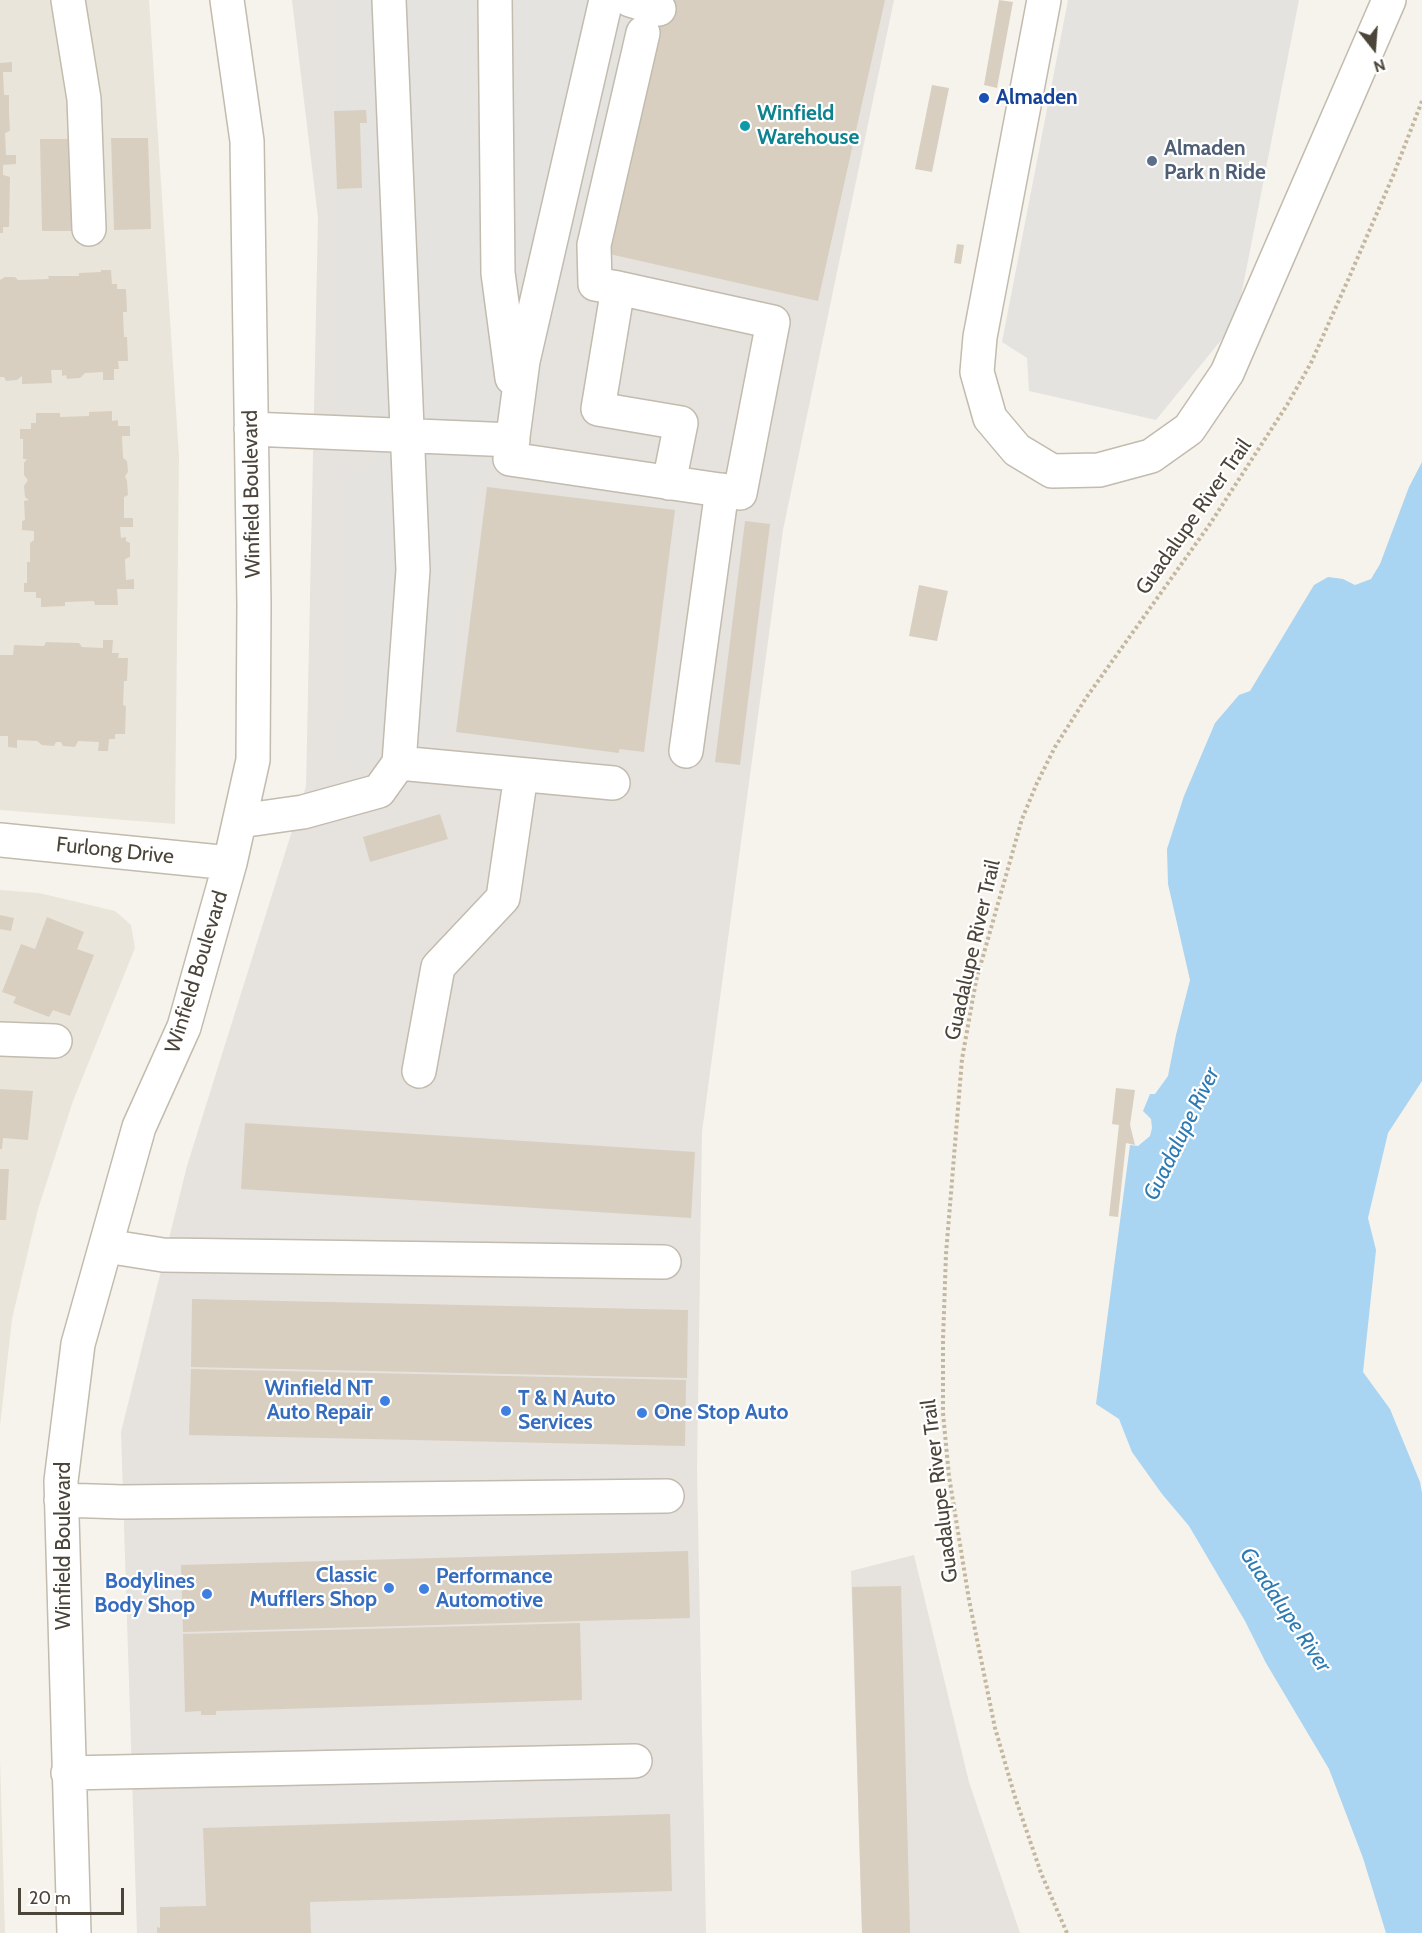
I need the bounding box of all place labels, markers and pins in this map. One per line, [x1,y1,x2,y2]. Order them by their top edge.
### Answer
place label: Almaden [996,85,1078,111]
marker: Almaden [977,91,991,105]
place label: Winfield Warehouse [757,101,859,151]
marker: Winfield Warehouse [738,119,752,133]
place label: Almaden Park n Ride [1164,136,1266,186]
marker: Almaden Park n Ride [1145,154,1159,168]
place label: Winfield NT Auto Repair [264,1376,373,1426]
place label: T & N Auto Services [518,1386,615,1436]
marker: Winfield NT Auto Repair [378,1394,392,1408]
place label: One Stop Auto [654,1400,788,1426]
marker: T & N Auto Services [499,1404,513,1418]
marker: One Stop Auto [635,1406,649,1420]
place label: Classic Mufflers Shop [250,1563,377,1613]
place label: Performance Automotive [436,1564,553,1614]
place label: Bodylines Body Shop [94,1569,195,1619]
marker: Classic Mufflers Shop [382,1581,396,1595]
marker: Performance Automotive [417,1582,431,1596]
marker: Bodylines Body Shop [200,1587,214,1601]

